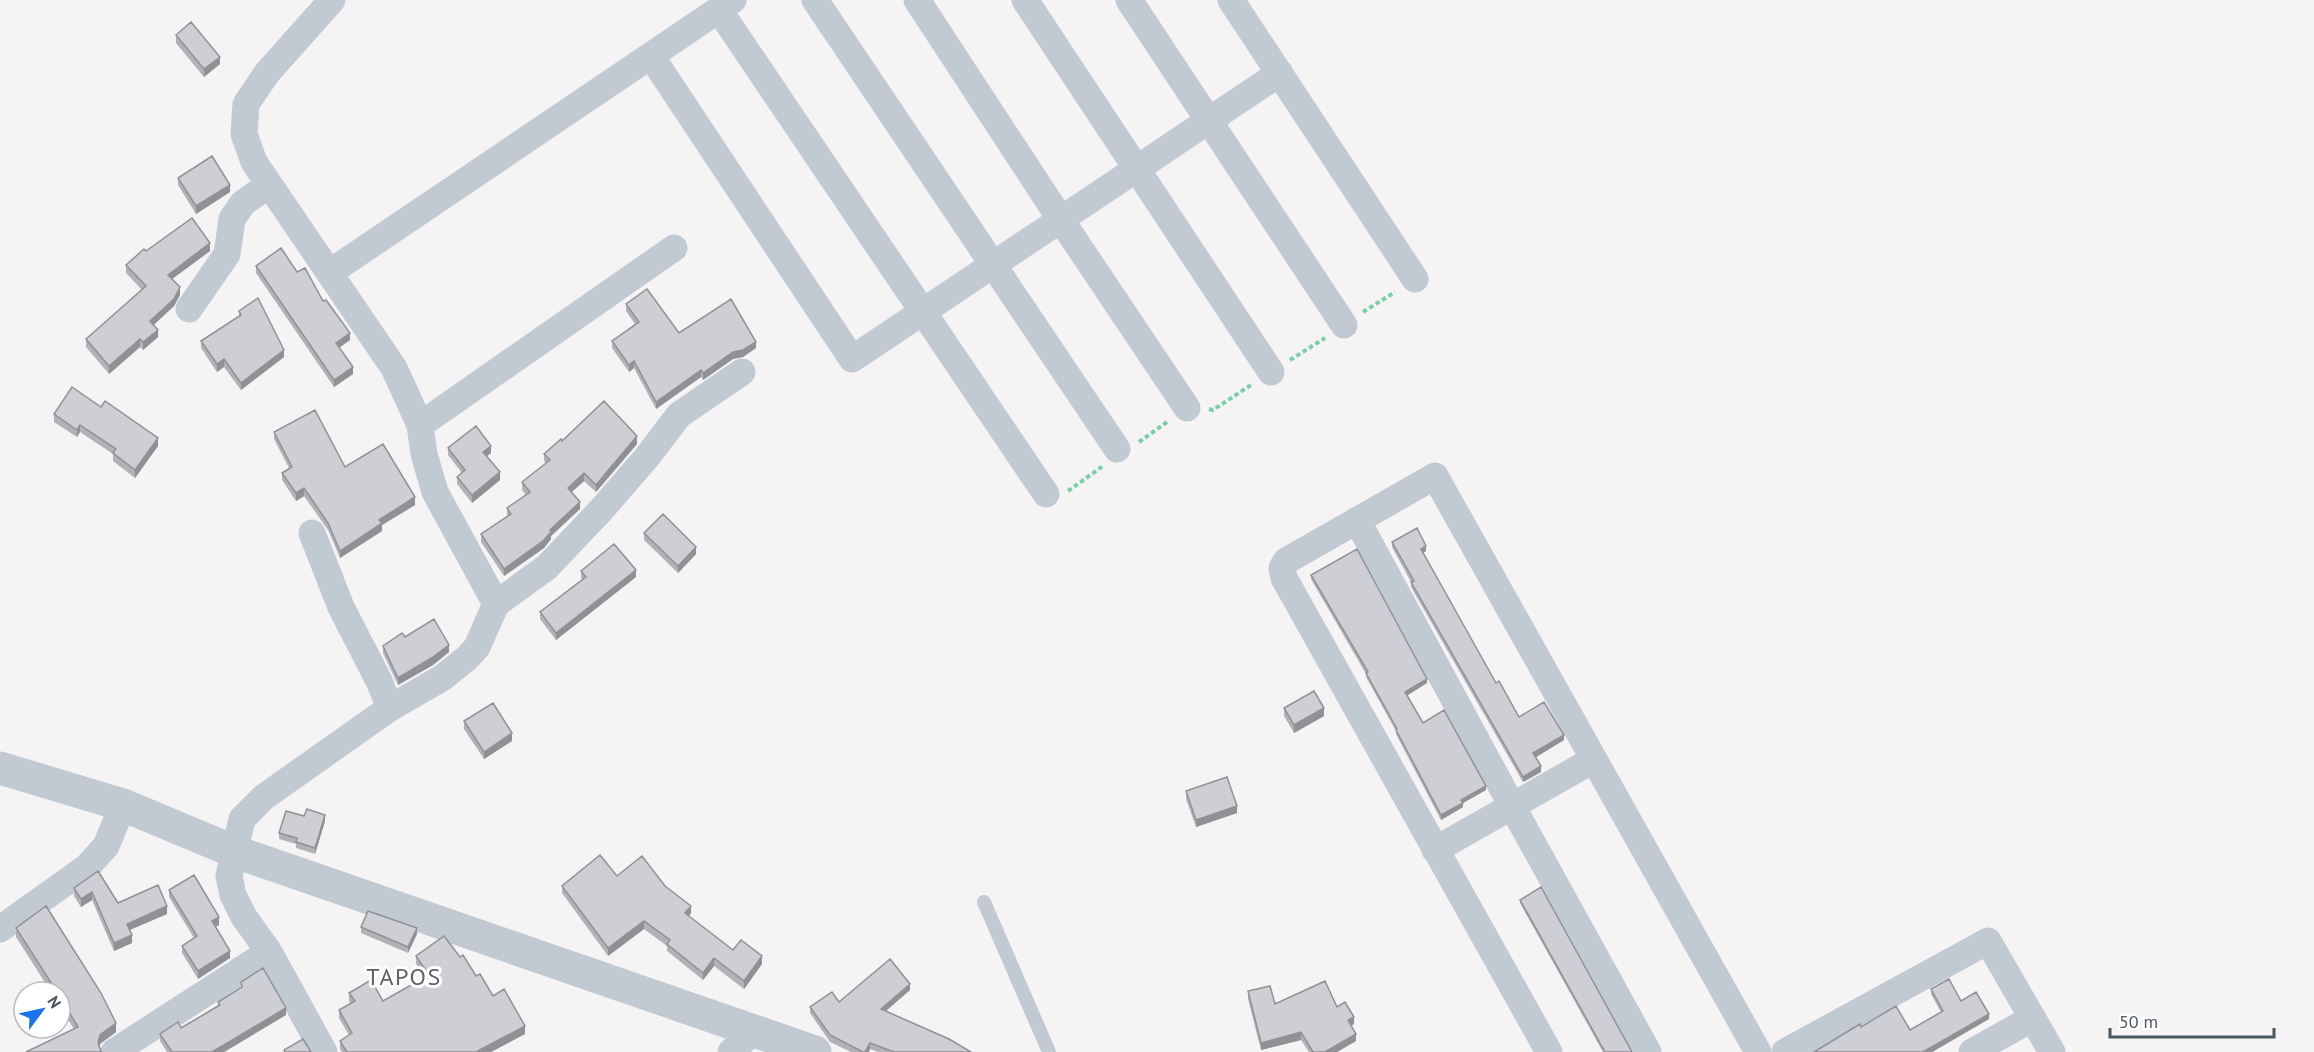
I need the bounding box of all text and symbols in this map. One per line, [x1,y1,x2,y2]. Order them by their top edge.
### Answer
district label: TAPOS [366,961,442,992]
north arrow [12,980,72,1040]
text: N [43,992,66,1012]
scale bar [2110,1001,2274,1039]
text: 50 m [2119,1010,2158,1033]

